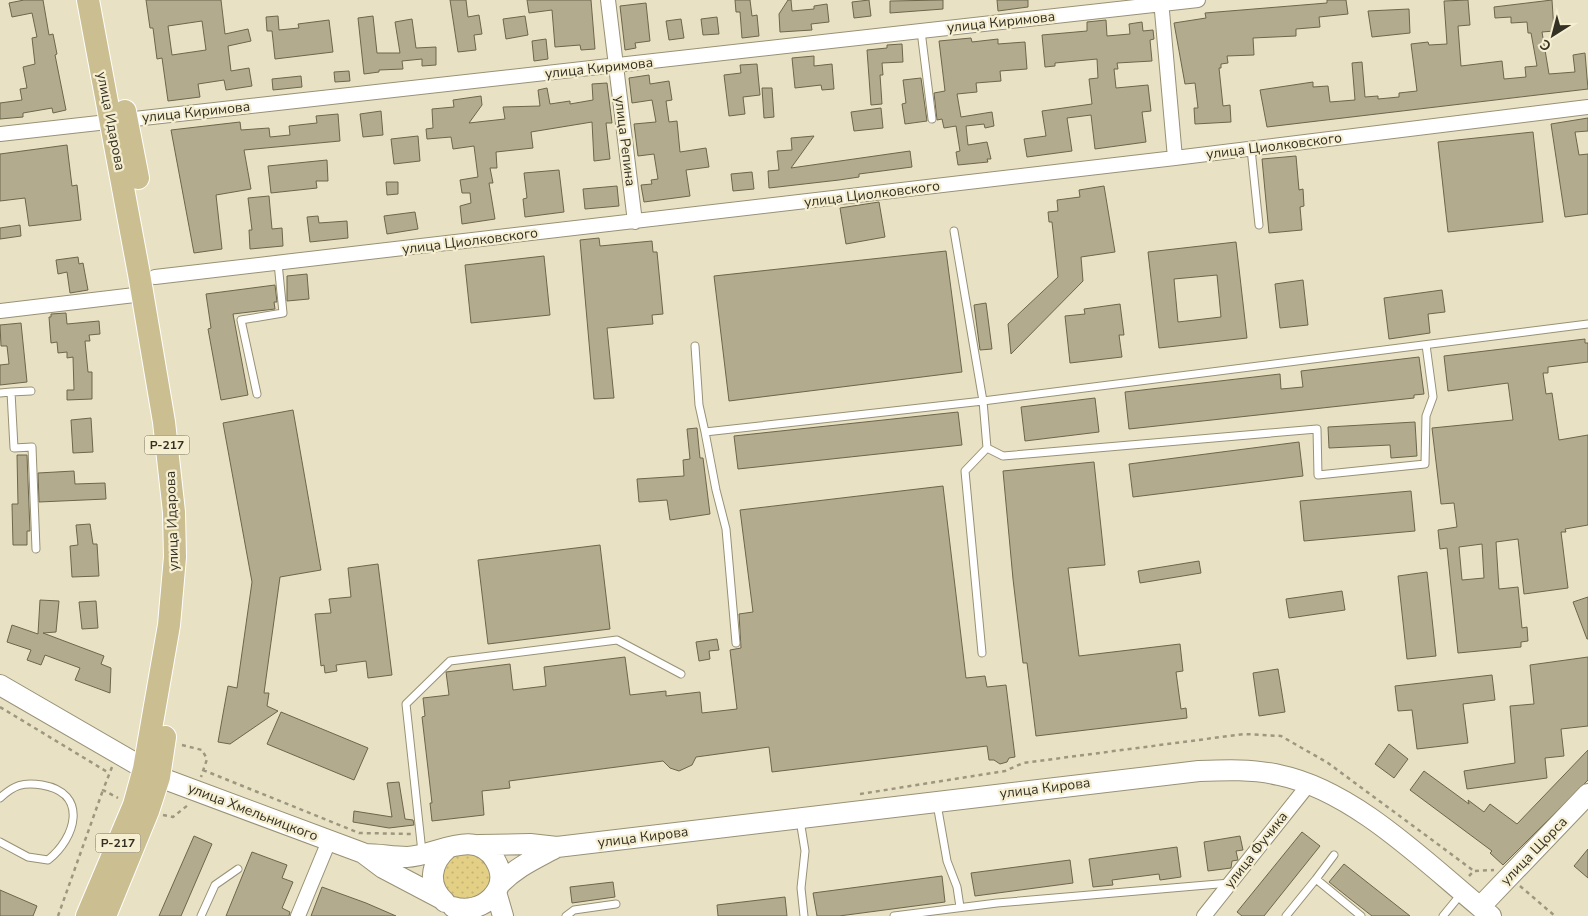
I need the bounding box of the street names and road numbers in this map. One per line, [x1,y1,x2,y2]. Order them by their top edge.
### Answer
street label: улица Киримова [946,7,1056,37]
street label: улица Киримова [544,53,654,83]
street label: улица Идарова [92,70,130,172]
street label: улица Репина [610,95,640,187]
street label: улица Киримова [141,97,251,127]
street label: улица Циолковского [1205,128,1343,164]
street label: улица Циолковского [803,176,941,212]
street label: улица Циолковского [401,223,539,259]
road number: Р-217 [144,436,190,454]
street label: улица Идарова [161,471,183,571]
street label: улица Кирова [999,773,1091,803]
street label: улица Хмельницкого [185,778,321,846]
street label: улица Фучика [1220,808,1292,892]
street label: улица Щорса [1497,813,1571,889]
street label: улица Кирова [597,822,689,852]
road number: Р-217 [96,834,140,852]

